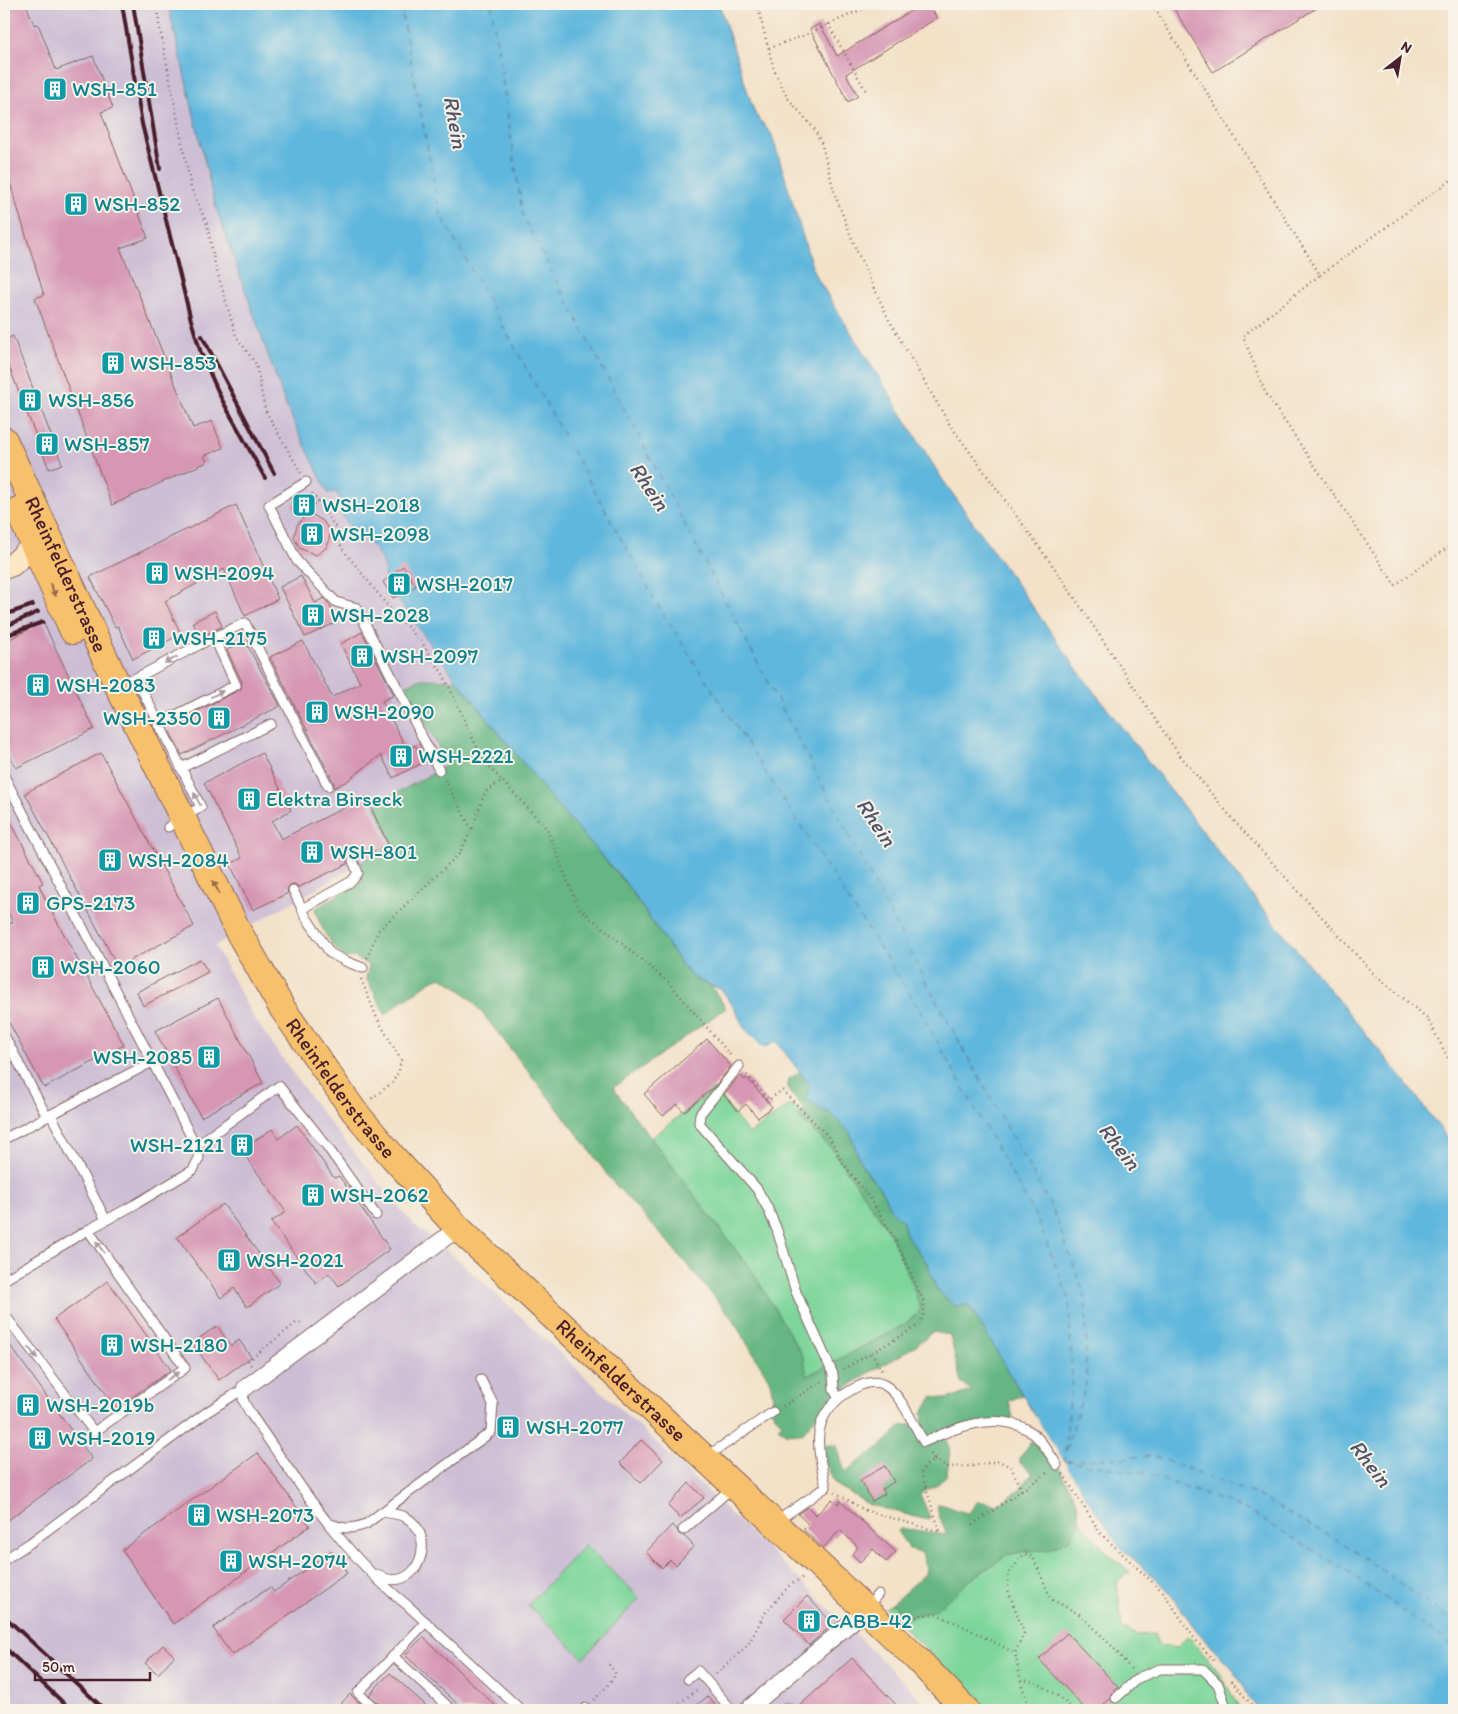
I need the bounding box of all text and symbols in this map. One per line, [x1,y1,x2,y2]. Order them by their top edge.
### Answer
north arrow [1376,32,1426,82]
text: N [1398,38,1415,57]
building icon: WSH-851 [42,76,68,102]
place label: WSH-851 [72,76,157,101]
water label: Rhein [438,94,473,151]
building icon: WSH-852 [63,191,89,217]
place label: WSH-852 [94,191,180,216]
building icon: WSH-853 [100,350,126,376]
place label: WSH-853 [130,350,217,375]
building icon: WSH-856 [17,387,43,413]
place label: WSH-856 [48,387,134,412]
building icon: WSH-857 [34,431,60,457]
place label: WSH-857 [64,431,150,456]
water label: Rhein [624,457,676,516]
street label: Rheinfelderstrasse [20,492,113,656]
building icon: WSH-2018 [291,492,317,518]
place label: WSH-2018 [322,492,420,517]
building icon: WSH-2098 [299,521,325,547]
place label: WSH-2098 [330,521,429,546]
building icon: WSH-2094 [144,560,170,586]
place label: WSH-2094 [174,560,275,585]
building icon: WSH-2017 [386,571,412,597]
place label: WSH-2017 [416,571,513,596]
one-way arrow [50,583,58,597]
building icon: WSH-2028 [300,602,326,628]
place label: WSH-2028 [330,602,429,627]
building icon: WSH-2175 [141,625,167,651]
place label: WSH-2175 [172,625,267,650]
building icon: WSH-2097 [349,643,375,669]
place label: WSH-2097 [380,643,478,668]
one-way arrow [164,656,178,664]
building icon: WSH-2083 [25,672,51,698]
place label: WSH-2083 [56,672,156,697]
one-way arrow [210,690,225,698]
building icon: WSH-2090 [304,699,330,725]
place label: WSH-2090 [334,699,435,724]
place label: WSH-2350 [103,705,202,730]
building icon: WSH-2350 [206,705,232,731]
building icon: WSH-2221 [388,743,414,769]
place label: WSH-2221 [418,743,514,768]
building icon: Elektra Birseck [236,786,262,812]
place label: Elektra Birseck [266,786,403,811]
one-way arrow [192,792,201,806]
water label: Rhein [851,793,903,852]
building icon: WSH-801 [299,839,325,865]
place label: WSH-801 [330,839,417,864]
building icon: WSH-2084 [97,847,123,873]
place label: WSH-2084 [128,847,229,872]
one-way arrow [212,880,220,894]
building icon: GPS-2173 [15,890,41,916]
place label: GPS-2173 [46,890,135,915]
building icon: WSH-2060 [30,954,56,980]
place label: WSH-2060 [60,954,161,979]
street label: Rheinfelderstrasse [281,1013,402,1163]
place label: WSH-2085 [93,1044,192,1069]
building icon: WSH-2085 [196,1044,222,1070]
water label: Rhein [1093,1117,1147,1176]
place label: WSH-2121 [130,1132,224,1157]
building icon: WSH-2121 [229,1132,255,1158]
building icon: WSH-2062 [300,1182,326,1208]
place label: WSH-2062 [330,1182,429,1207]
one-way arrow [95,1240,105,1254]
building icon: WSH-2021 [216,1247,242,1273]
place label: WSH-2021 [246,1247,344,1272]
street label: Rheinfelderstrasse [551,1313,692,1447]
building icon: WSH-2180 [99,1332,125,1358]
place label: WSH-2180 [130,1332,228,1357]
one-way arrow [28,1346,39,1359]
one-way arrow [166,1371,180,1381]
building icon: WSH-2019b [15,1392,41,1418]
place label: WSH-2019b [46,1392,154,1417]
building icon: WSH-2077 [495,1414,521,1440]
place label: WSH-2077 [526,1414,624,1439]
building icon: WSH-2019 [27,1425,53,1451]
place label: WSH-2019 [58,1425,155,1450]
water label: Rhein [1344,1434,1398,1493]
building icon: WSH-2073 [186,1502,212,1528]
place label: WSH-2073 [216,1502,315,1527]
building icon: WSH-2074 [218,1548,244,1574]
place label: WSH-2074 [248,1548,348,1573]
building icon: CABB-42 [796,1608,822,1634]
place label: CABB-42 [826,1608,912,1633]
scale bar [35,1649,150,1681]
text: 50 m [42,1658,75,1676]

